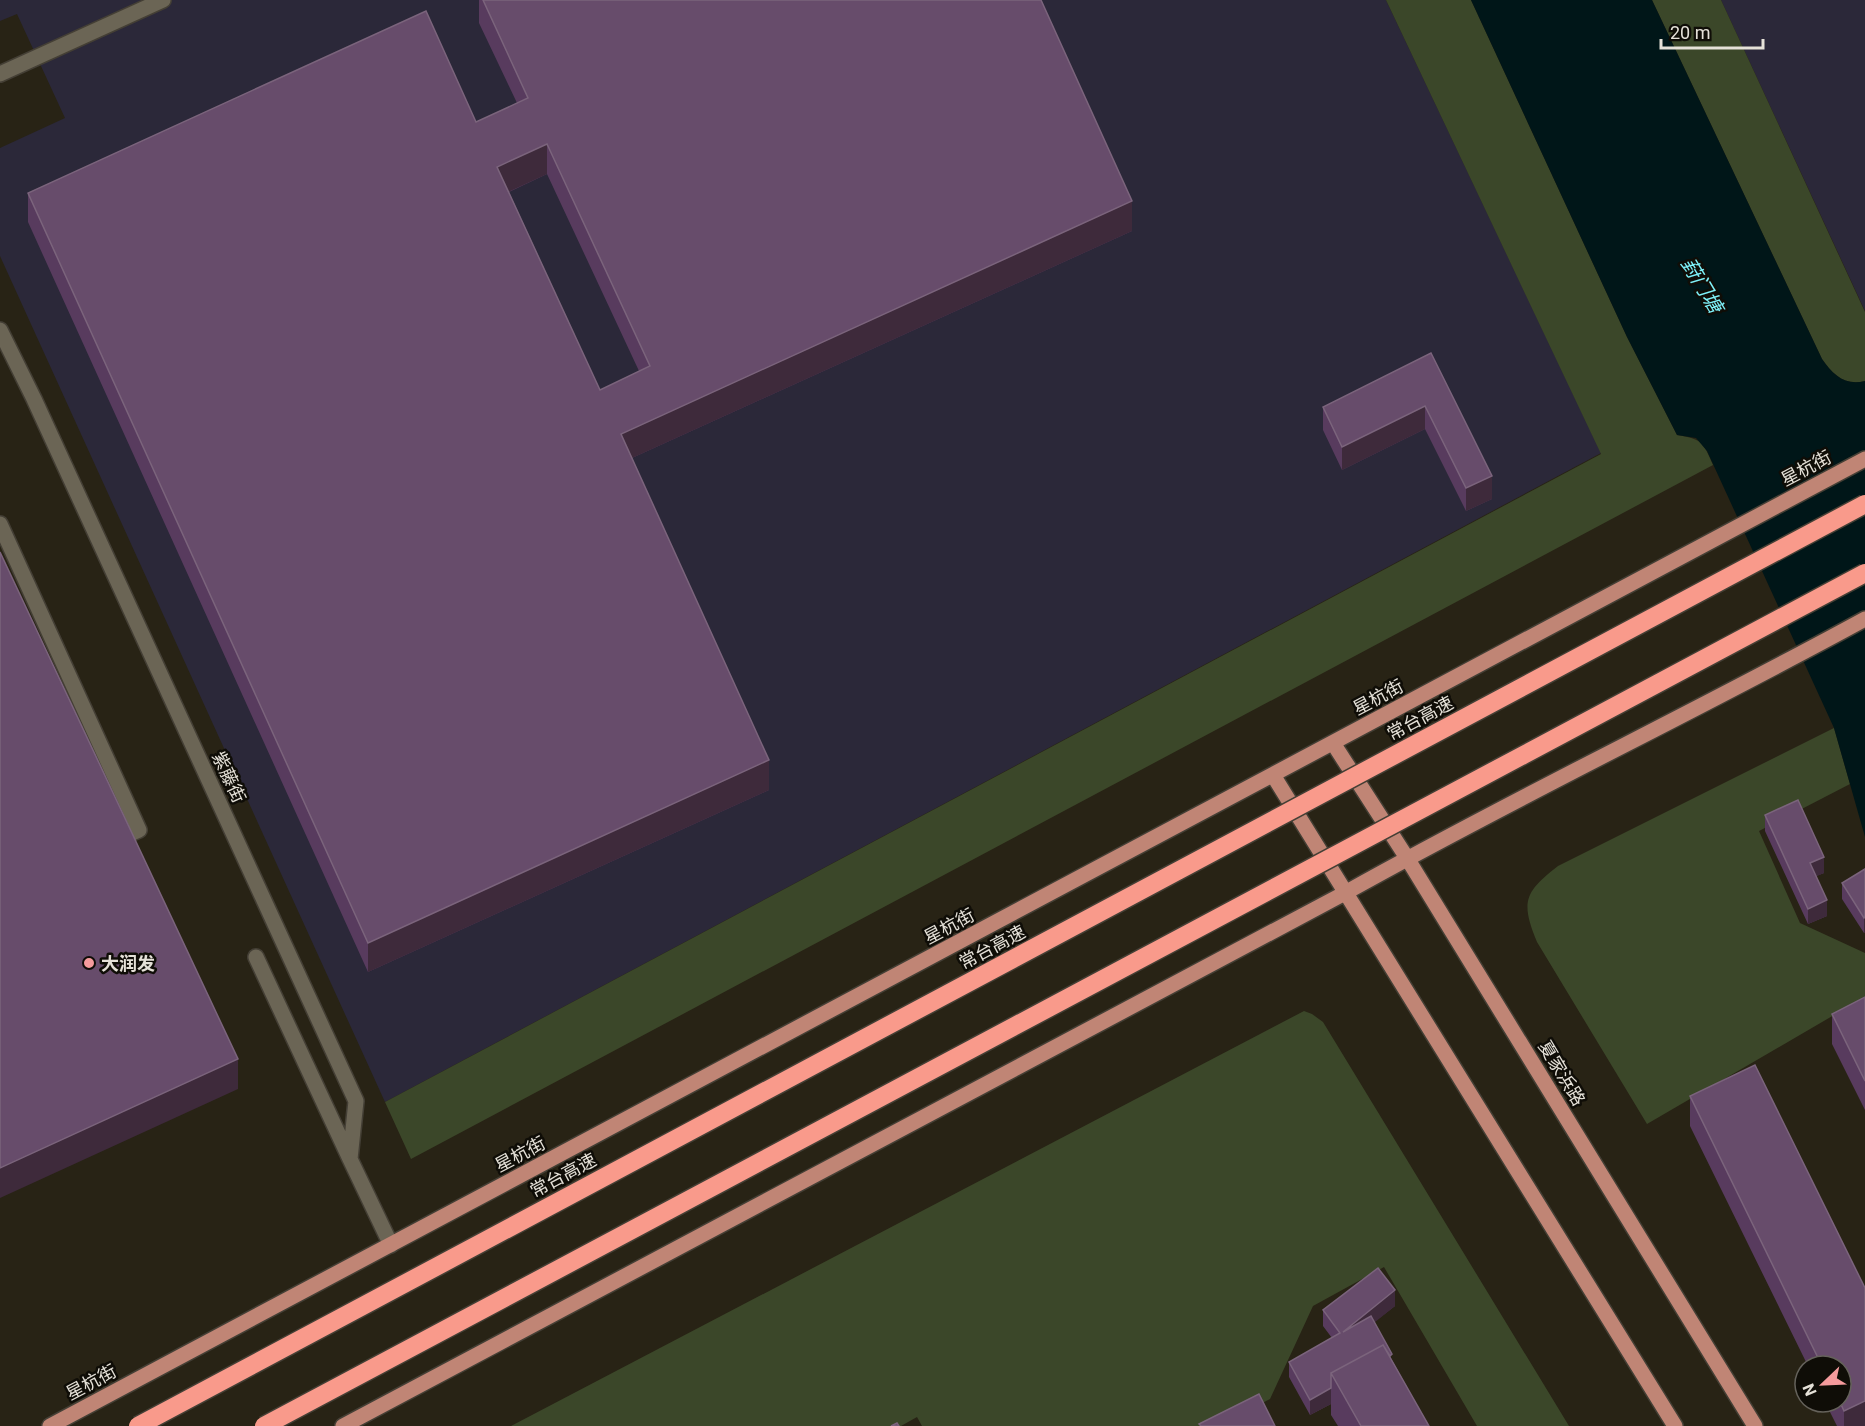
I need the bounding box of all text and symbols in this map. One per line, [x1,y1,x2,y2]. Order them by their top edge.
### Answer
scale bar [1661,12,1763,50]
text: 20 m [1670,22,1710,43]
water label: 葑门塘 [1676,253,1729,319]
street label: 星杭街 [1777,446,1835,490]
street label: 星杭街 [1349,675,1407,719]
street label: 常台高速 [1383,692,1457,744]
street label: 紫藤街 [208,748,250,806]
street label: 星杭街 [920,904,978,948]
street label: 常台高速 [955,921,1029,973]
place label: 大润发 [101,953,155,974]
marker: 大润发 [82,956,96,970]
street label: 夏家浜路 [1534,1037,1590,1109]
street label: 星杭街 [491,1132,549,1176]
street label: 常台高速 [526,1149,600,1201]
north arrow [1793,1354,1853,1414]
street label: 星杭街 [62,1360,120,1404]
text: N [1799,1381,1821,1399]

